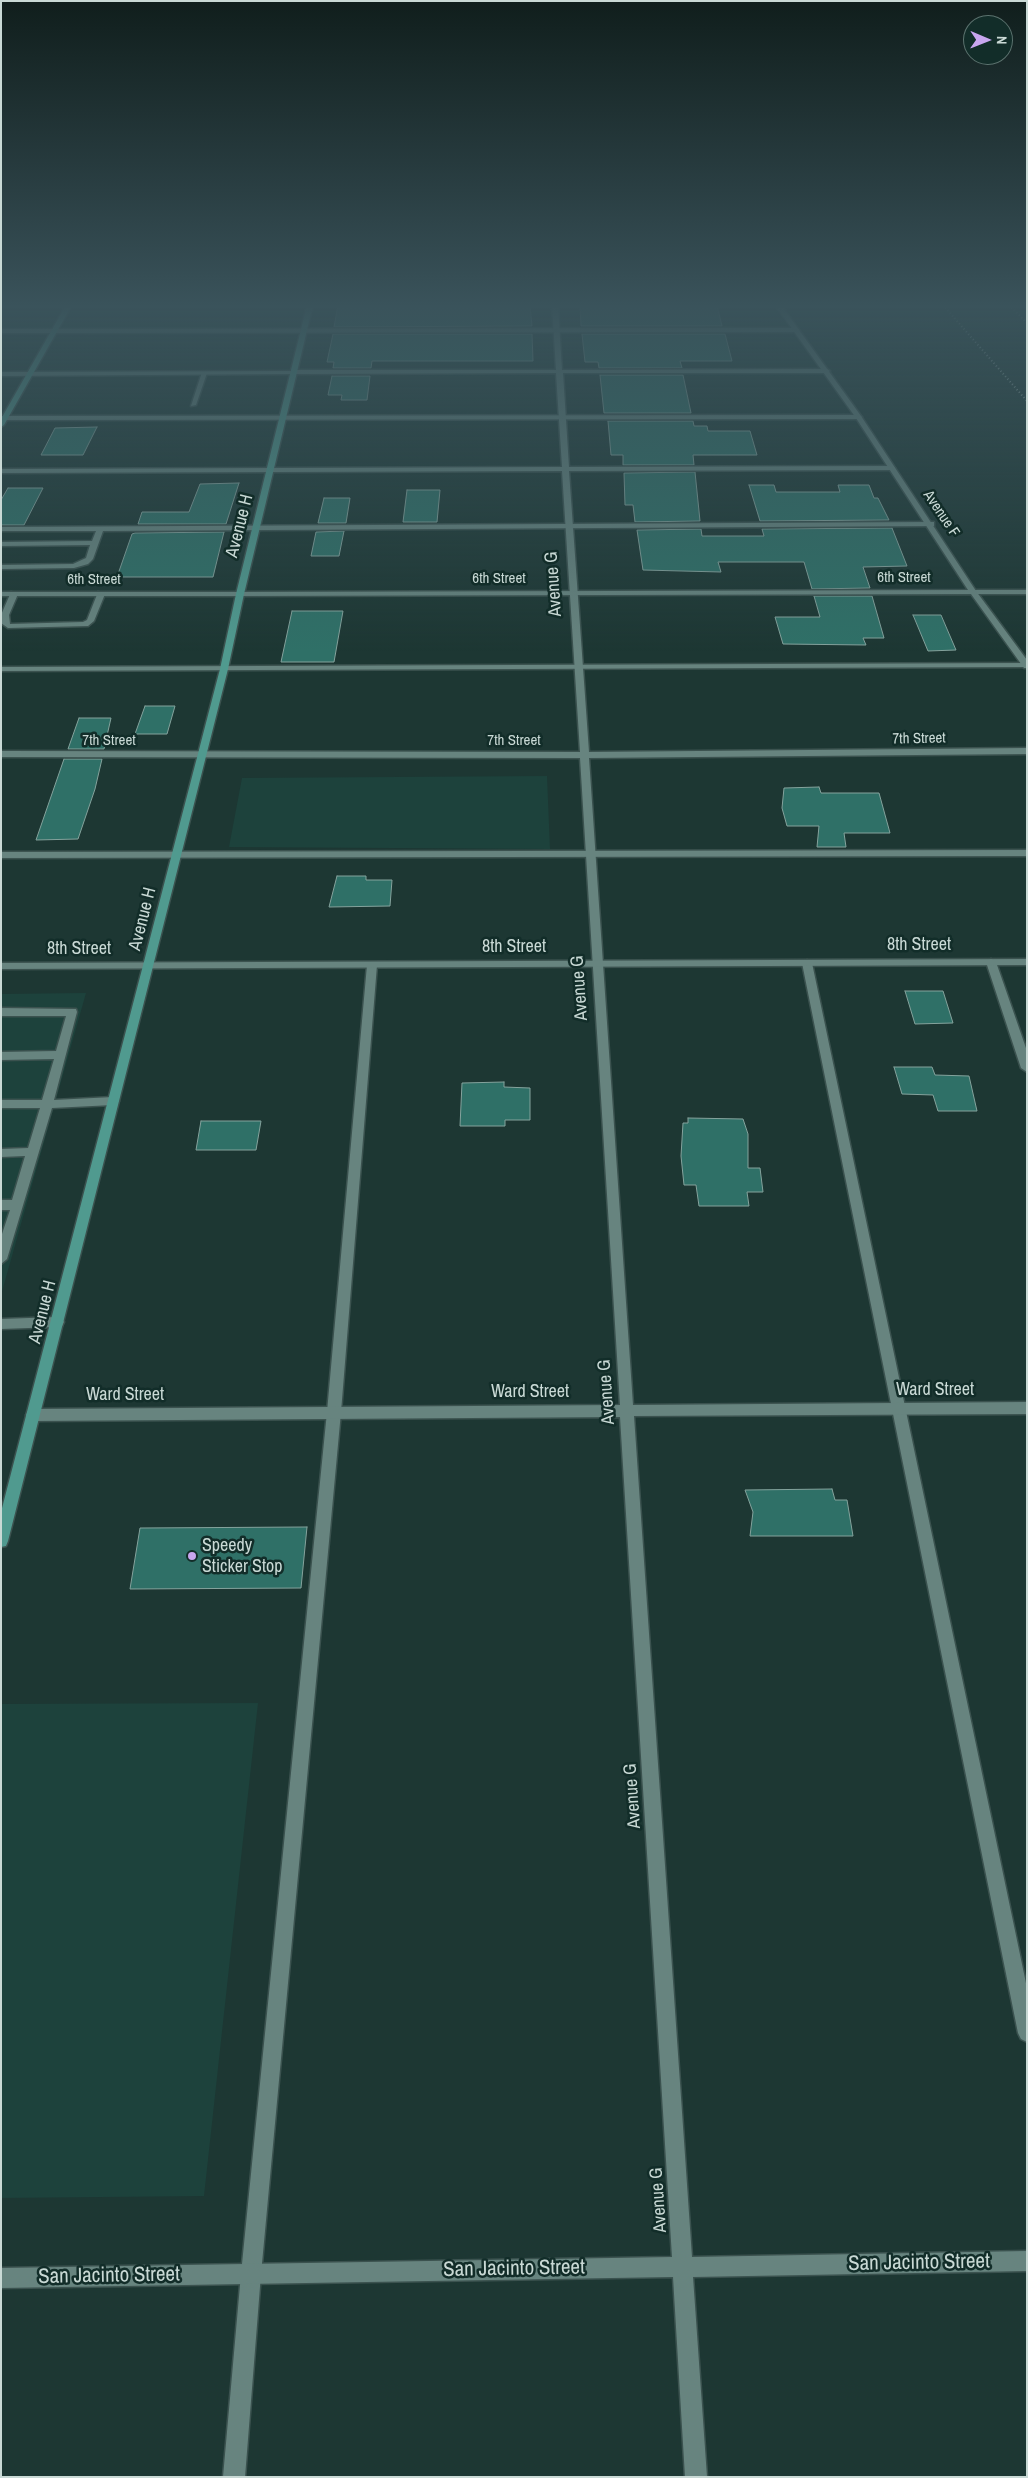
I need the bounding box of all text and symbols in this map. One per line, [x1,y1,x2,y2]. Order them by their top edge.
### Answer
north arrow [963,15,1013,65]
text: N [993,36,1011,45]
street label: Avenue F [919,487,963,541]
street label: Avenue H [222,492,258,560]
street label: Avenue G [541,551,567,617]
street label: 6th Street [877,569,931,587]
street label: 6th Street [472,570,526,588]
street label: 6th Street [67,571,121,589]
street label: 7th Street [892,730,946,748]
street label: 7th Street [82,732,136,750]
street label: 7th Street [487,732,541,750]
street label: Avenue H [125,885,161,953]
street label: 8th Street [887,934,951,956]
street label: 8th Street [482,936,546,958]
street label: 8th Street [47,938,111,960]
street label: Avenue G [567,955,593,1021]
street label: Avenue H [25,1278,61,1346]
street label: Avenue G [594,1359,620,1425]
street label: Ward Street [896,1379,974,1401]
street label: Ward Street [491,1381,569,1403]
street label: Ward Street [86,1384,164,1406]
place label: Speedy Sticker Stop [202,1535,282,1578]
marker: Speedy Sticker Stop [186,1550,198,1562]
street label: Avenue G [620,1763,646,1829]
street label: Avenue G [646,2167,672,2233]
street label: San Jacinto Street [848,2249,990,2277]
street label: San Jacinto Street [443,2255,585,2283]
street label: San Jacinto Street [38,2262,180,2290]

